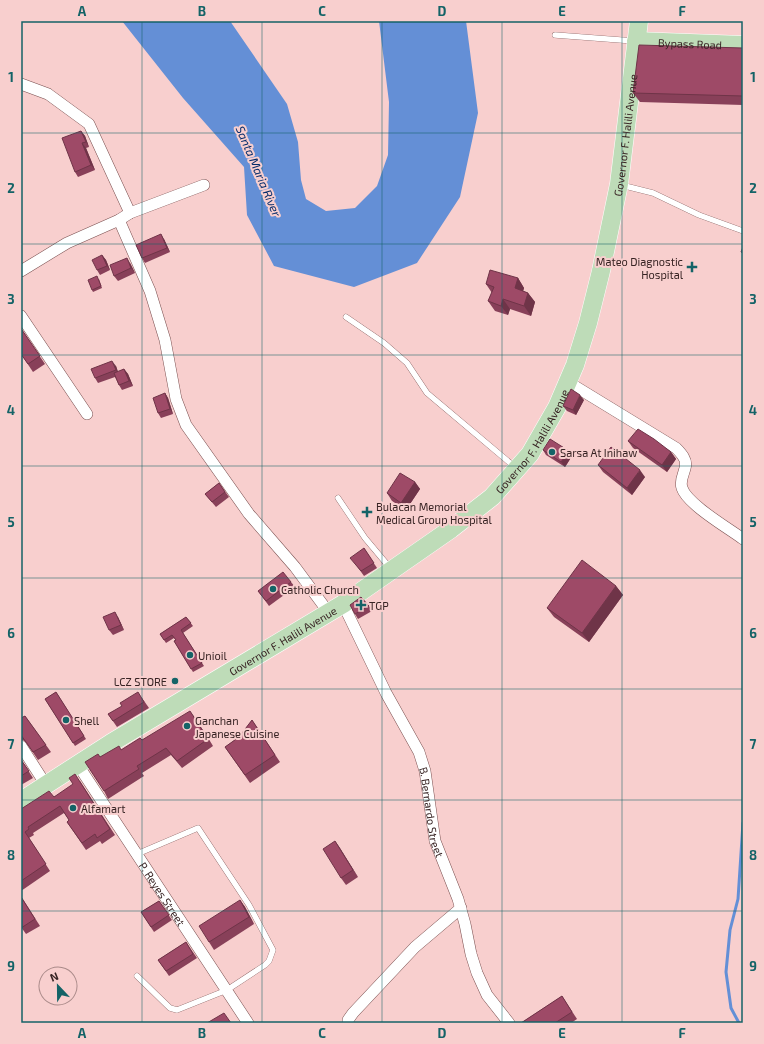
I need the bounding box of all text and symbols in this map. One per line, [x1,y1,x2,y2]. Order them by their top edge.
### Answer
text: A [78,3,87,19]
text: B [198,3,206,19]
text: C [318,3,326,19]
text: D [438,3,447,19]
text: E [558,3,566,19]
text: F [678,3,686,19]
street label: Bypass Road [658,35,722,51]
text: 1 [8,69,14,85]
text: 1 [750,69,756,85]
street label: Governor F. Halili Avenue [610,73,639,197]
water label: Santa Maria River [234,124,285,219]
text: 2 [7,180,15,196]
text: 2 [749,180,757,196]
place label: Mateo Diagnostic Hospital [596,255,684,281]
marker: Mateo Diagnostic Hospital [686,261,698,273]
text: 3 [7,291,15,307]
text: 3 [749,291,757,307]
street label: Governor F. Halili Avenue [492,387,570,496]
text: 4 [7,402,15,418]
text: 4 [749,402,757,418]
place label: Sarsa At Inihaw [560,446,637,459]
marker: Sarsa At Inihaw [547,447,557,457]
place label: Bulacan Memorial Medical Group Hospital [376,500,492,526]
marker: Bulacan Memorial Medical Group Hospital [361,506,373,518]
text: 5 [7,514,15,530]
text: 5 [749,514,757,530]
place label: Catholic Church [281,583,359,596]
marker: Catholic Church [268,584,278,594]
place label: TGP [369,599,389,612]
marker: TGP [356,600,366,610]
street label: Governor F. Halili Avenue [226,603,339,677]
text: 6 [7,625,15,641]
text: 6 [749,625,757,641]
place label: Unioil [198,649,227,662]
marker: Unioil [185,650,195,660]
place label: LCZ STORE [114,675,167,688]
marker: LCZ STORE [170,676,180,686]
place label: Shell [74,714,100,727]
place label: Ganchan Japanese Cuisine [195,714,279,740]
marker: Shell [61,715,71,725]
marker: Ganchan Japanese Cuisine [182,721,192,731]
text: 7 [8,736,15,752]
text: 7 [750,736,757,752]
street label: B. Bernardo Street [418,765,447,859]
place label: Alfamart [81,802,126,815]
marker: Alfamart [68,803,78,813]
text: 8 [7,847,15,863]
text: 8 [749,847,757,863]
street label: P. Reyes Street [137,859,188,928]
text: 9 [7,958,15,974]
text: 9 [749,958,757,974]
north arrow [38,966,78,1006]
text: N [48,969,60,984]
text: A [78,1025,87,1041]
text: B [198,1025,206,1041]
text: C [318,1025,326,1041]
text: D [438,1025,447,1041]
text: E [558,1025,566,1041]
text: F [678,1025,686,1041]

